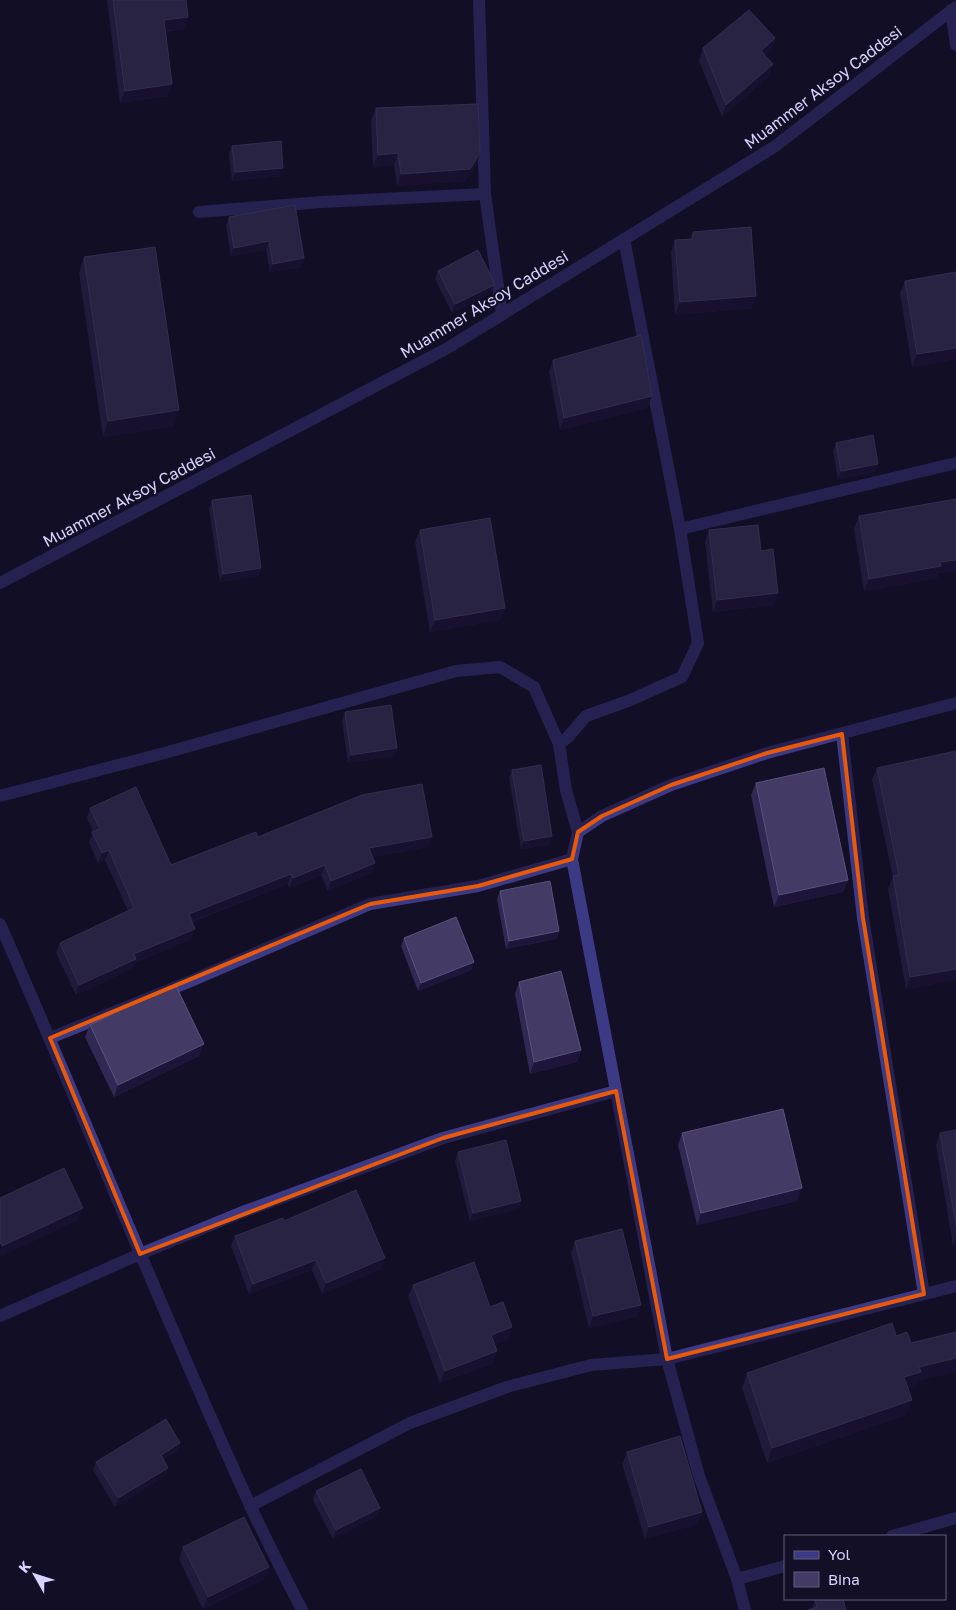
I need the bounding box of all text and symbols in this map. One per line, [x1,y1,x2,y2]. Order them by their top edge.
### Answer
street label: Muammer Aksoy Caddesi [740,21,906,153]
street label: Muammer Aksoy Caddesi [396,246,572,362]
street label: Muammer Aksoy Caddesi [39,443,219,551]
legend [784,1535,946,1600]
text: Yol [828,1545,850,1563]
north arrow [10,1550,60,1600]
text: K [15,1557,34,1576]
text: Bina [828,1570,860,1588]

